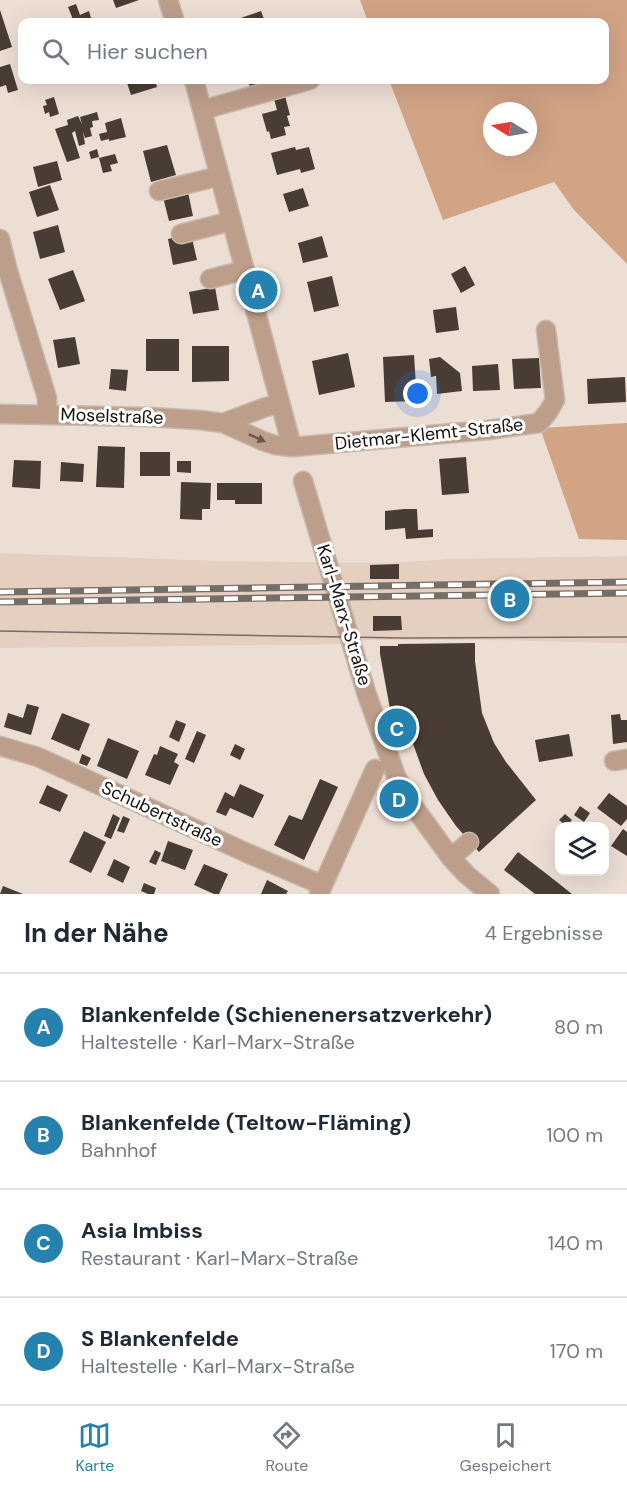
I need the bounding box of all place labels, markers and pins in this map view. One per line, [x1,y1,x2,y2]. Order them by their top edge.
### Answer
pin: A [238,268,278,312]
pin: B [490,576,530,622]
pin: C [378,706,416,750]
pin: D [380,776,418,822]

